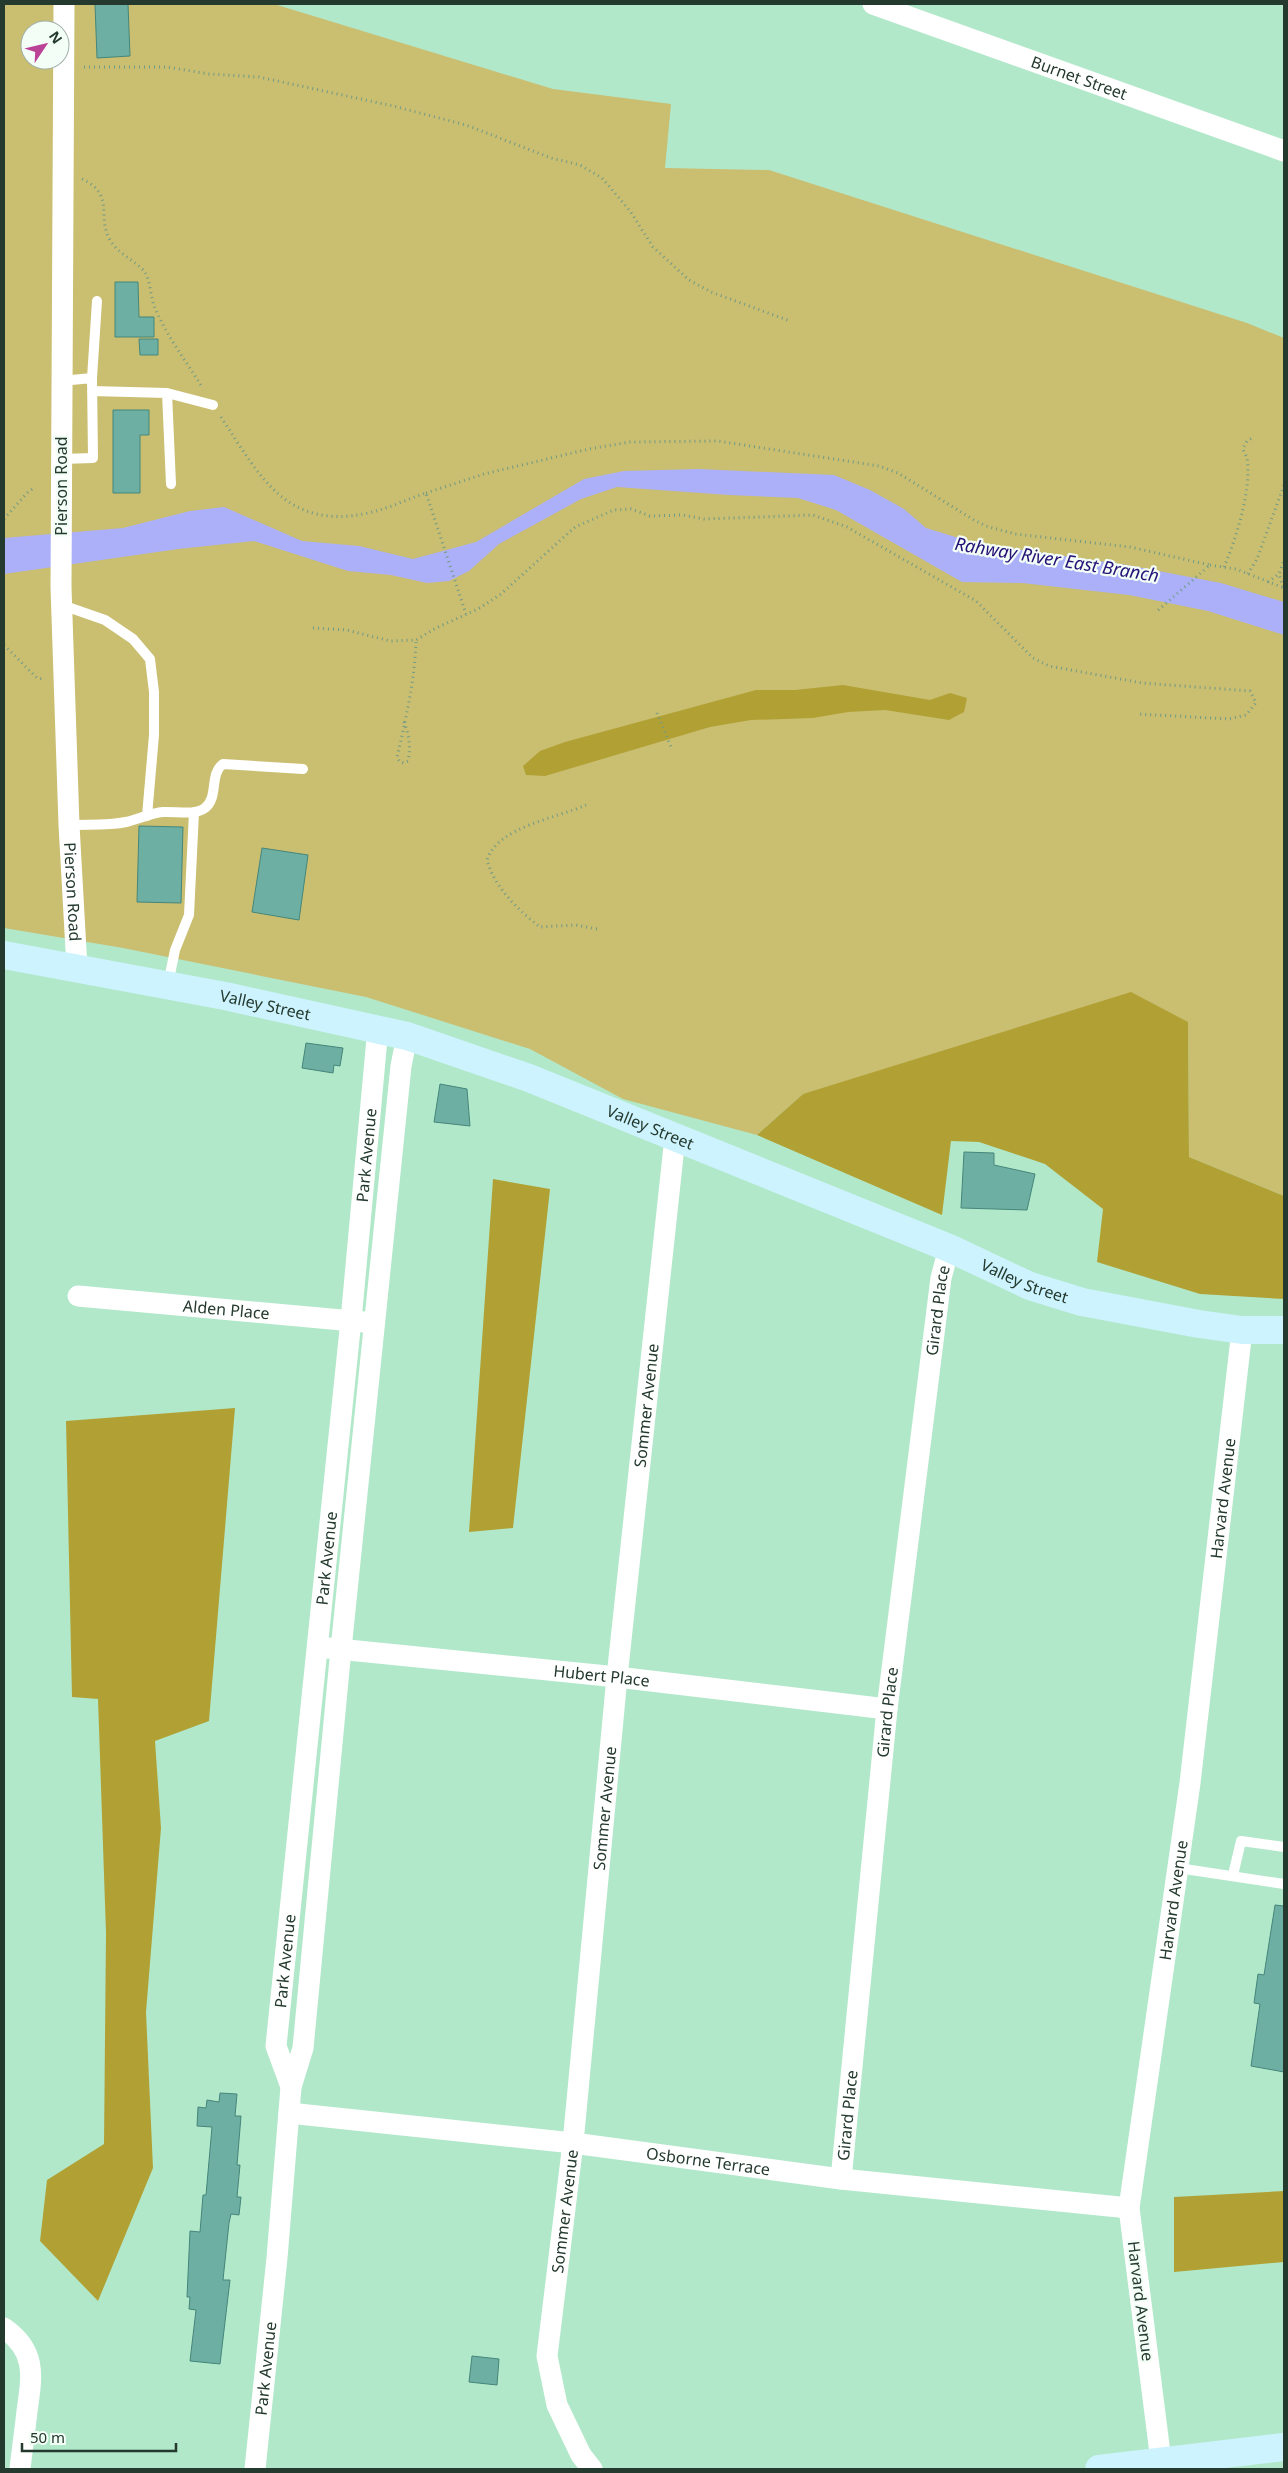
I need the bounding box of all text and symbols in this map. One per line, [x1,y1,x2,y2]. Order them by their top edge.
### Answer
north arrow [20,20,70,70]
text: N [45,27,67,47]
street label: Burnet Street [1028,50,1130,105]
street label: Pierson Road [50,436,72,536]
water label: Rahway River East Branch [953,531,1161,587]
street label: Pierson Road [59,842,86,942]
street label: Valley Street [218,984,313,1026]
street label: Valley Street [603,1100,697,1155]
street label: Park Avenue [351,1107,382,1203]
street label: Valley Street [977,1254,1071,1308]
street label: Girard Place [920,1263,955,1357]
street label: Alden Place [182,1295,271,1324]
street label: Sommer Avenue [629,1342,664,1469]
street label: Harvard Avenue [1205,1437,1241,1560]
street label: Park Avenue [311,1510,342,1606]
street label: Hubert Place [552,1660,651,1692]
street label: Girard Place [871,1666,903,1759]
street label: Sommer Avenue [588,1745,621,1871]
street label: Harvard Avenue [1154,1839,1193,1962]
street label: Park Avenue [269,1913,301,2009]
street label: Girard Place [832,2069,863,2162]
street label: Osborne Terrace [645,2142,772,2180]
street label: Sommer Avenue [546,2148,583,2274]
street label: Harvard Avenue [1123,2240,1159,2362]
street label: Park Avenue [250,2321,281,2417]
scale bar [22,2420,176,2452]
text: 50 m [30,2427,65,2447]

